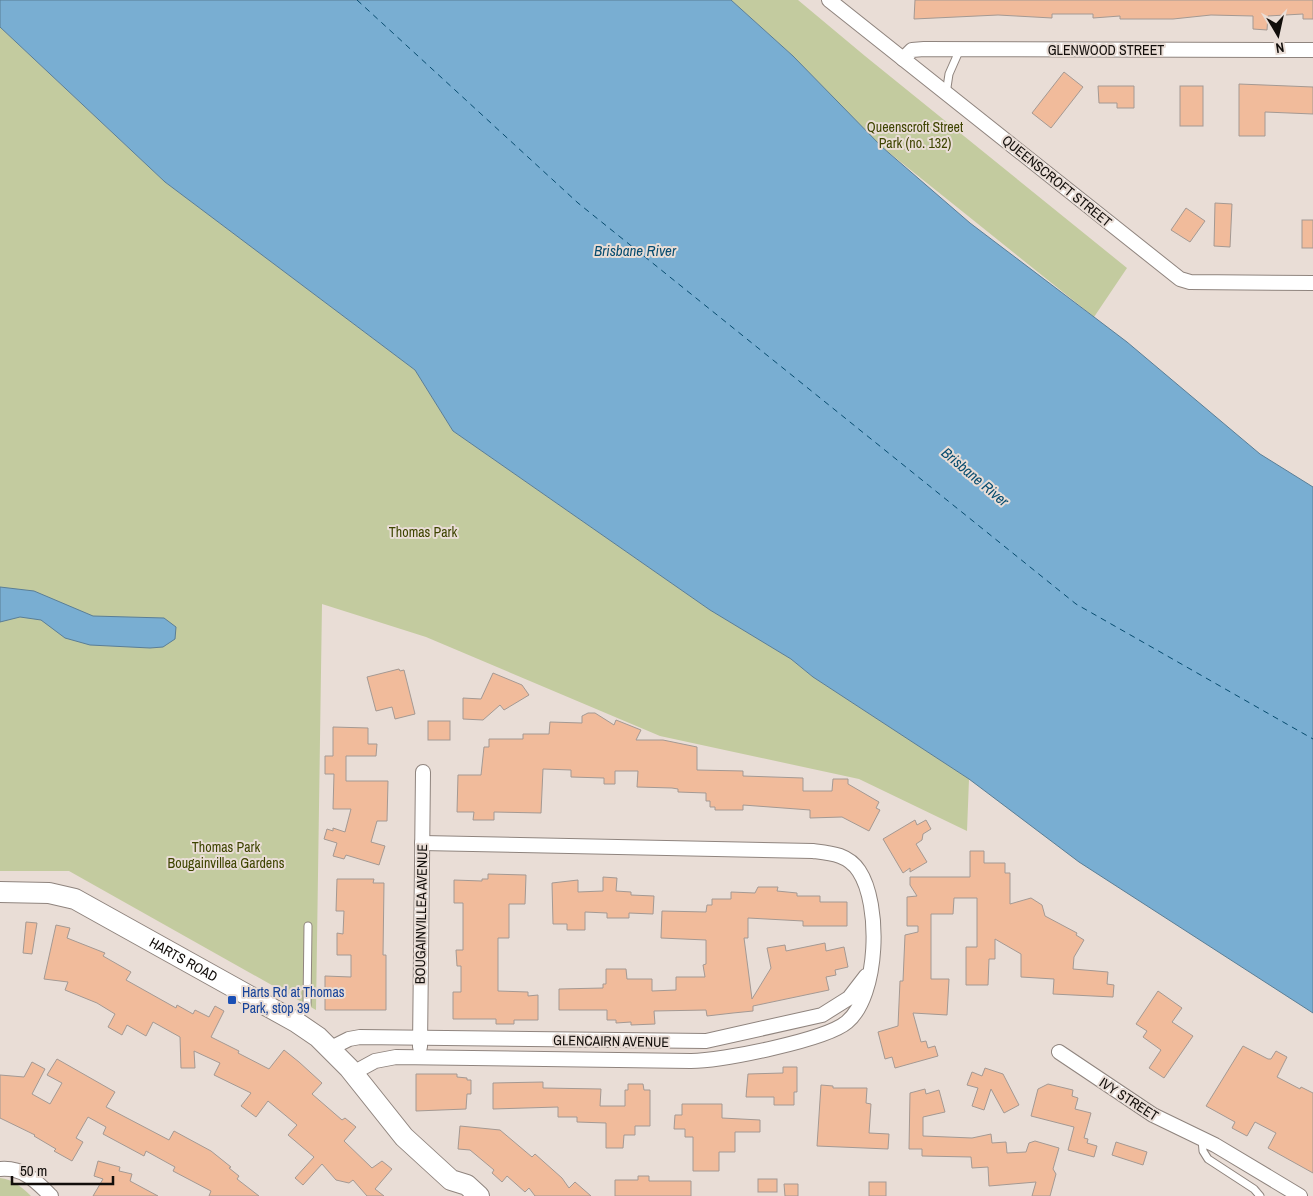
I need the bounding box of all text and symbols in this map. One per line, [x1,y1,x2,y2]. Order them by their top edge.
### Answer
north arrow [1253,10,1303,60]
text: N [1275,38,1286,57]
street label: GLENWOOD STREET [1048,41,1164,59]
park label: Queenscroft Street Park (no. 132) [867,118,963,152]
street label: QUEENSCROFT STREET [998,131,1116,231]
water label: Brisbane River [594,240,677,261]
water label: Brisbane River [937,442,1014,512]
park label: Thomas Park [389,523,457,541]
park label: Thomas Park Bougainvillea Gardens [168,838,285,872]
street label: BOUGAINVILLEA AVENUE [411,844,431,984]
street label: HARTS ROAD [146,933,221,986]
place label: Harts Rd at Thomas Park, stop 39 [242,983,345,1017]
marker: Harts Rd at Thomas Park, stop 39 [226,994,238,1006]
street label: GLENCAIRN AVENUE [553,1031,669,1051]
street label: IVY STREET [1096,1073,1162,1125]
scale bar [12,1154,114,1186]
text: 50 m [20,1160,47,1181]

